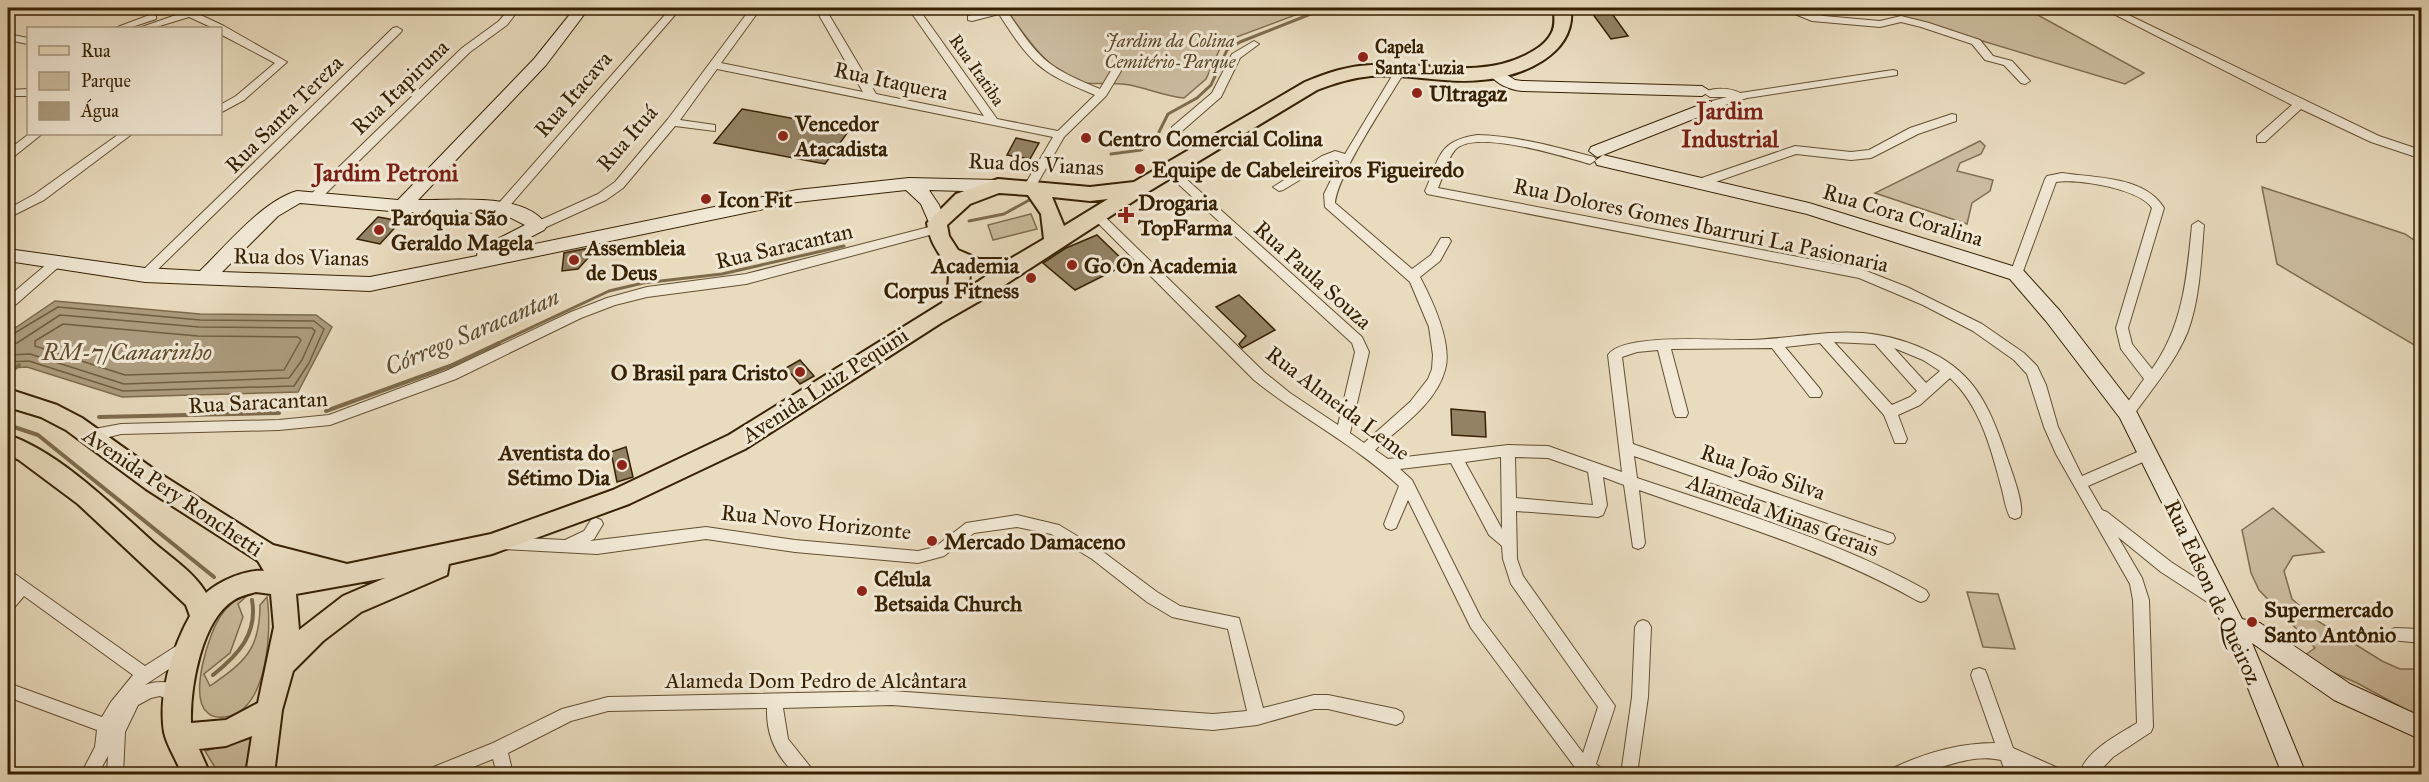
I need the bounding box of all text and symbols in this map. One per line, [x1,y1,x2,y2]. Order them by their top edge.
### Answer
legend [27,27,222,135]
street label: Rua Itatiba [944,30,1010,110]
park label: Jardim da Colina Cemitério-Parque [1104,30,1237,73]
street label: Rua Itapiruna [346,33,455,140]
place label: Capela Santa Luzia [1375,36,1465,79]
text: Rua [81,40,111,62]
street label: Rua Itacava [528,45,618,143]
street label: Rua Santa Tereza [219,49,349,179]
marker: Capela Santa Luzia [1356,50,1370,64]
street label: Rua Itaquera [831,56,951,106]
text: Parque [81,70,131,93]
place label: Ultragaz [1429,80,1508,107]
marker: Ultragaz [1410,86,1424,100]
district label: Jardim Industrial [1681,96,1779,154]
text: Água [80,98,119,123]
street label: Rua Ituá [591,99,663,177]
place label: Vencedor Atacadista [793,110,888,162]
place label: Centro Comercial Colina [1098,125,1323,152]
marker: Vencedor Atacadista [776,129,790,143]
marker: Centro Comercial Colina [1079,131,1093,145]
street label: Rua dos Vianas [967,147,1105,181]
place label: Equipe de Cabeleireiros Figueiredo [1152,156,1464,183]
district label: Jardim Petroni [311,158,459,188]
marker: Equipe de Cabeleireiros Figueiredo [1133,162,1147,176]
street label: Rua Dolores Gomes Ibarruri La Pasionaria [1511,172,1892,278]
street label: Rua Cora Coralina [1819,178,1987,252]
place label: Icon Fit [718,186,793,213]
place label: Drogaria TopFarma [1137,189,1233,241]
marker: Icon Fit [699,192,713,206]
place label: Paróquia São Geraldo Magela [391,204,534,256]
marker: Drogaria TopFarma [1119,208,1133,222]
street label: Rua Paula Souza [1248,215,1378,335]
street label: Rua Saracantan [713,217,855,275]
marker: Paróquia São Geraldo Magela [372,223,386,237]
place label: Assembleia de Deus [584,234,686,286]
street label: Rua dos Vianas [233,242,369,272]
place label: Academia Corpus Fitness [884,252,1020,304]
place label: Go On Academia [1084,252,1238,279]
marker: Assembleia de Deus [567,253,581,267]
marker: Go On Academia [1065,258,1079,272]
marker: Academia Corpus Fitness [1024,271,1038,285]
water label: Córrego Saracantan [380,282,564,382]
street label: Avenida Luiz Pequini [736,321,913,449]
water label: RM-7/Canarinho [41,337,212,367]
street label: Rua Almeida Leme [1261,340,1415,466]
place label: O Brasil para Cristo [611,359,788,386]
marker: O Brasil para Cristo [793,365,807,379]
street label: Rua Saracantan [187,385,329,419]
street label: Avenida Pery Ronchetti [77,421,268,562]
street label: Rua João Silva [1697,438,1830,506]
place label: Aventista do Sétimo Dia [497,439,611,491]
marker: Aventista do Sétimo Dia [615,458,629,472]
street label: Alameda Minas Gerais [1682,467,1883,562]
street label: Rua Edson de Queiroz [2158,495,2268,689]
street label: Rua Novo Horizonte [720,499,912,545]
place label: Mercado Damaceno [944,528,1125,555]
marker: Mercado Damaceno [925,534,939,548]
place label: Célula Betsaida Church [874,565,1023,617]
marker: Célula Betsaida Church [855,584,869,598]
place label: Supermercado Santo Antônio [2264,596,2396,648]
marker: Supermercado Santo Antônio [2245,615,2259,629]
street label: Alameda Dom Pedro de Alcântara [664,667,967,694]

